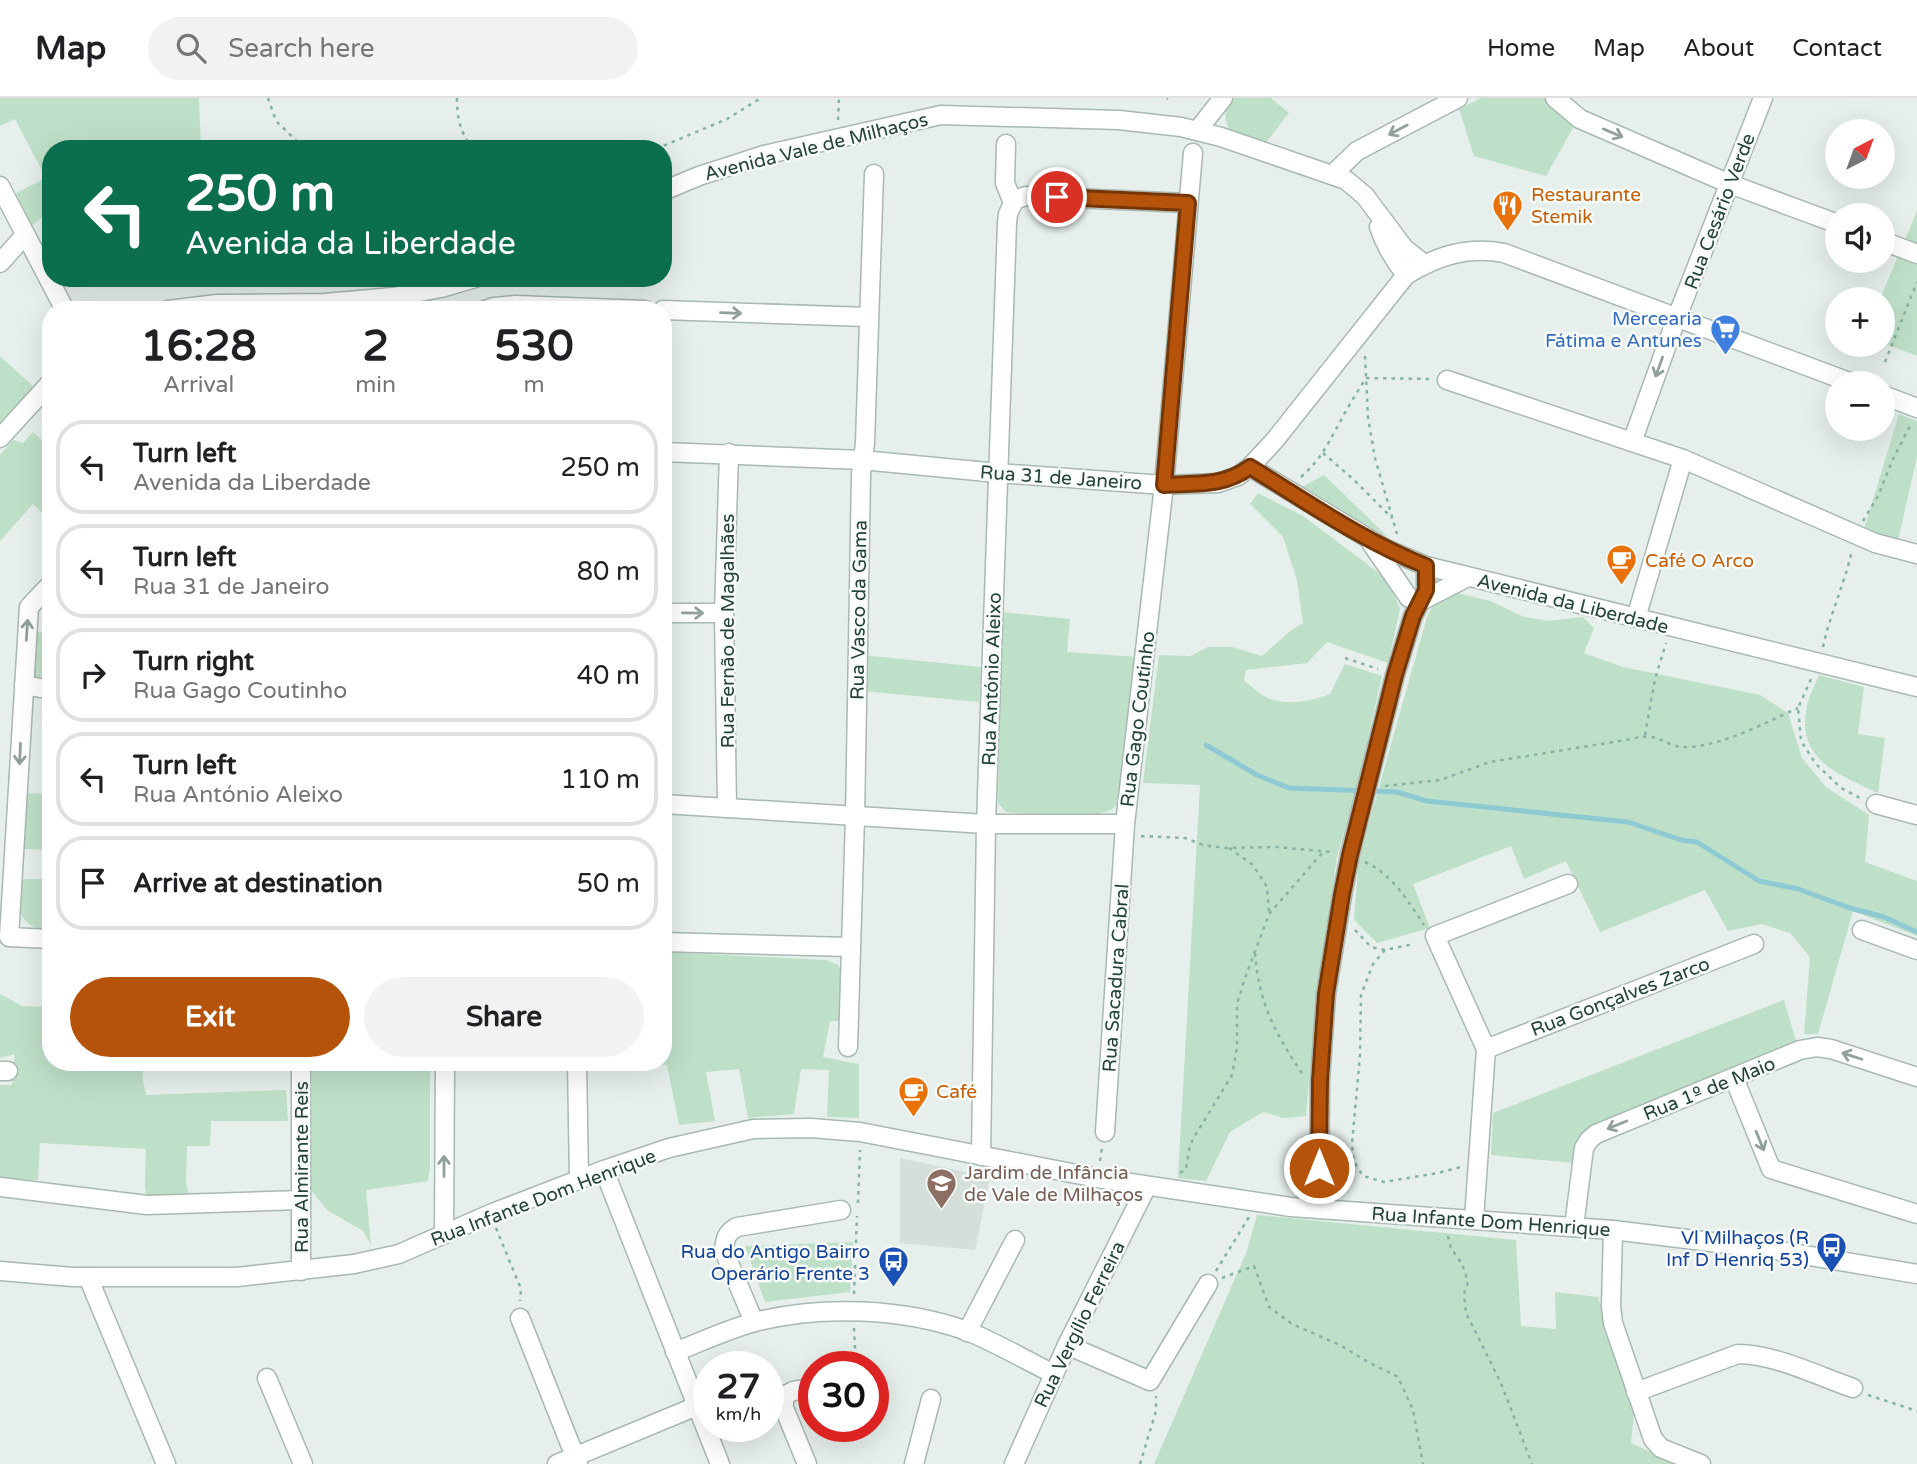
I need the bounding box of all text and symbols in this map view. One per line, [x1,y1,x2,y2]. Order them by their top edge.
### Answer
search box [148,17,638,80]
text: Map [35,29,106,68]
icon: search [172,29,210,67]
text: Search here [228,33,374,64]
text: Home [1487,34,1555,63]
text: Map [1593,34,1645,63]
text: About [1683,34,1754,63]
text: Contact [1792,34,1882,63]
street label: Avenida Vale de Milhaços [702,109,930,185]
north arrow [1825,119,1895,189]
map controls [1825,119,1895,441]
one-way arrow [1388,123,1409,137]
one-way arrow [1602,127,1623,140]
street label: Rua Cesário Verde [1680,130,1760,292]
text: 250 m [185,165,335,224]
pin [1027,167,1087,227]
icon: left [70,168,161,259]
icon: arrive [1038,178,1076,216]
place label: Restaurante Stemik [1531,184,1641,228]
restaurant icon: Restaurante Stemik [1491,188,1525,232]
button: sound [1825,203,1895,273]
text: Avenida da Liberdade [185,225,516,263]
button: + [1825,287,1895,357]
one-way arrow [720,306,743,319]
place label: Mercearia Fátima e Antunes [1545,308,1702,352]
supermarket icon: Mercearia Fátima e Antunes [1708,312,1742,356]
text: 16:28 [140,321,257,372]
text: 2 [362,321,389,372]
text: 530 [494,321,574,372]
one-way arrow [1652,356,1664,378]
text: Arrival [163,371,234,399]
text: min [355,371,396,399]
text: m [523,371,545,399]
button: − [1825,371,1895,441]
text: Turn left [133,438,236,469]
icon: left [74,448,112,486]
text: 250 m [560,452,640,483]
street label: Rua 31 de Janeiro [979,461,1143,495]
text: Avenida da Liberdade [133,469,371,497]
street label: Rua Fernão de Magalhães [717,514,739,748]
street label: Rua Vasco da Gama [846,520,872,700]
text: Turn left [133,542,236,573]
cafe icon: Café O Arco [1605,543,1639,587]
place label: Café O Arco [1645,550,1754,572]
icon: left [74,552,112,590]
text: 80 m [577,556,640,587]
street label: Avenida da Liberdade [1475,570,1671,638]
text: Rua 31 de Janeiro [133,573,330,601]
street label: Rua António Aleixo [978,592,1006,766]
one-way arrow [682,606,705,620]
one-way arrow [21,619,34,642]
street label: Rua Gago Coutinho [1116,630,1160,808]
text: Turn right [133,646,254,677]
icon: right [74,656,112,694]
text: 40 m [577,660,640,691]
text: Rua Gago Coutinho [133,677,347,705]
one-way arrow [13,742,26,765]
text: Turn left [133,750,236,781]
icon: left [74,760,112,798]
text: 110 m [560,764,640,795]
text: Rua António Aleixo [133,781,343,809]
icon: arrive [74,864,112,902]
text: Arrive at destination [133,868,383,899]
text: 50 m [577,868,640,899]
street label: Rua Sacadura Cabral [1098,883,1134,1073]
street label: Rua Gonçalves Zarco [1528,953,1713,1041]
button: Exit [70,977,350,1057]
button: Share [364,977,644,1057]
one-way arrow [1841,1048,1863,1061]
street label: Rua 1º de Maio [1640,1052,1779,1125]
cafe icon: Café [896,1074,930,1118]
street label: Rua Almirante Reis [291,1081,313,1253]
place label: Café [936,1081,977,1103]
one-way arrow [1606,1120,1628,1133]
one-way arrow [1754,1130,1767,1152]
position arrow [1282,1131,1356,1205]
street label: Rua Infante Dom Henrique [428,1145,659,1251]
one-way arrow [437,1155,451,1178]
place label: Jardim de Infância de Vale de Milhaços [964,1162,1143,1206]
school or university icon: Jardim de Infância de Vale de Milhaços [924,1166,958,1210]
street label: Rua Infante Dom Henrique [1371,1203,1611,1241]
place label: Vl Milhaços (R Inf D Henriq 53) [1666,1227,1809,1271]
bus stop icon: Vl Milhaços (R Inf D Henriq 53) [1815,1231,1849,1275]
street label: Rua Vergílio Ferreira [1030,1238,1130,1411]
place label: Rua do Antigo Bairro Operário Frente 3 [681,1241,870,1285]
bus stop icon: Rua do Antigo Bairro Operário Frente 3 [876,1245,910,1289]
speed limit sign: 30 [798,1351,889,1442]
text: 27 [717,1366,760,1408]
text: km/h [716,1403,761,1425]

